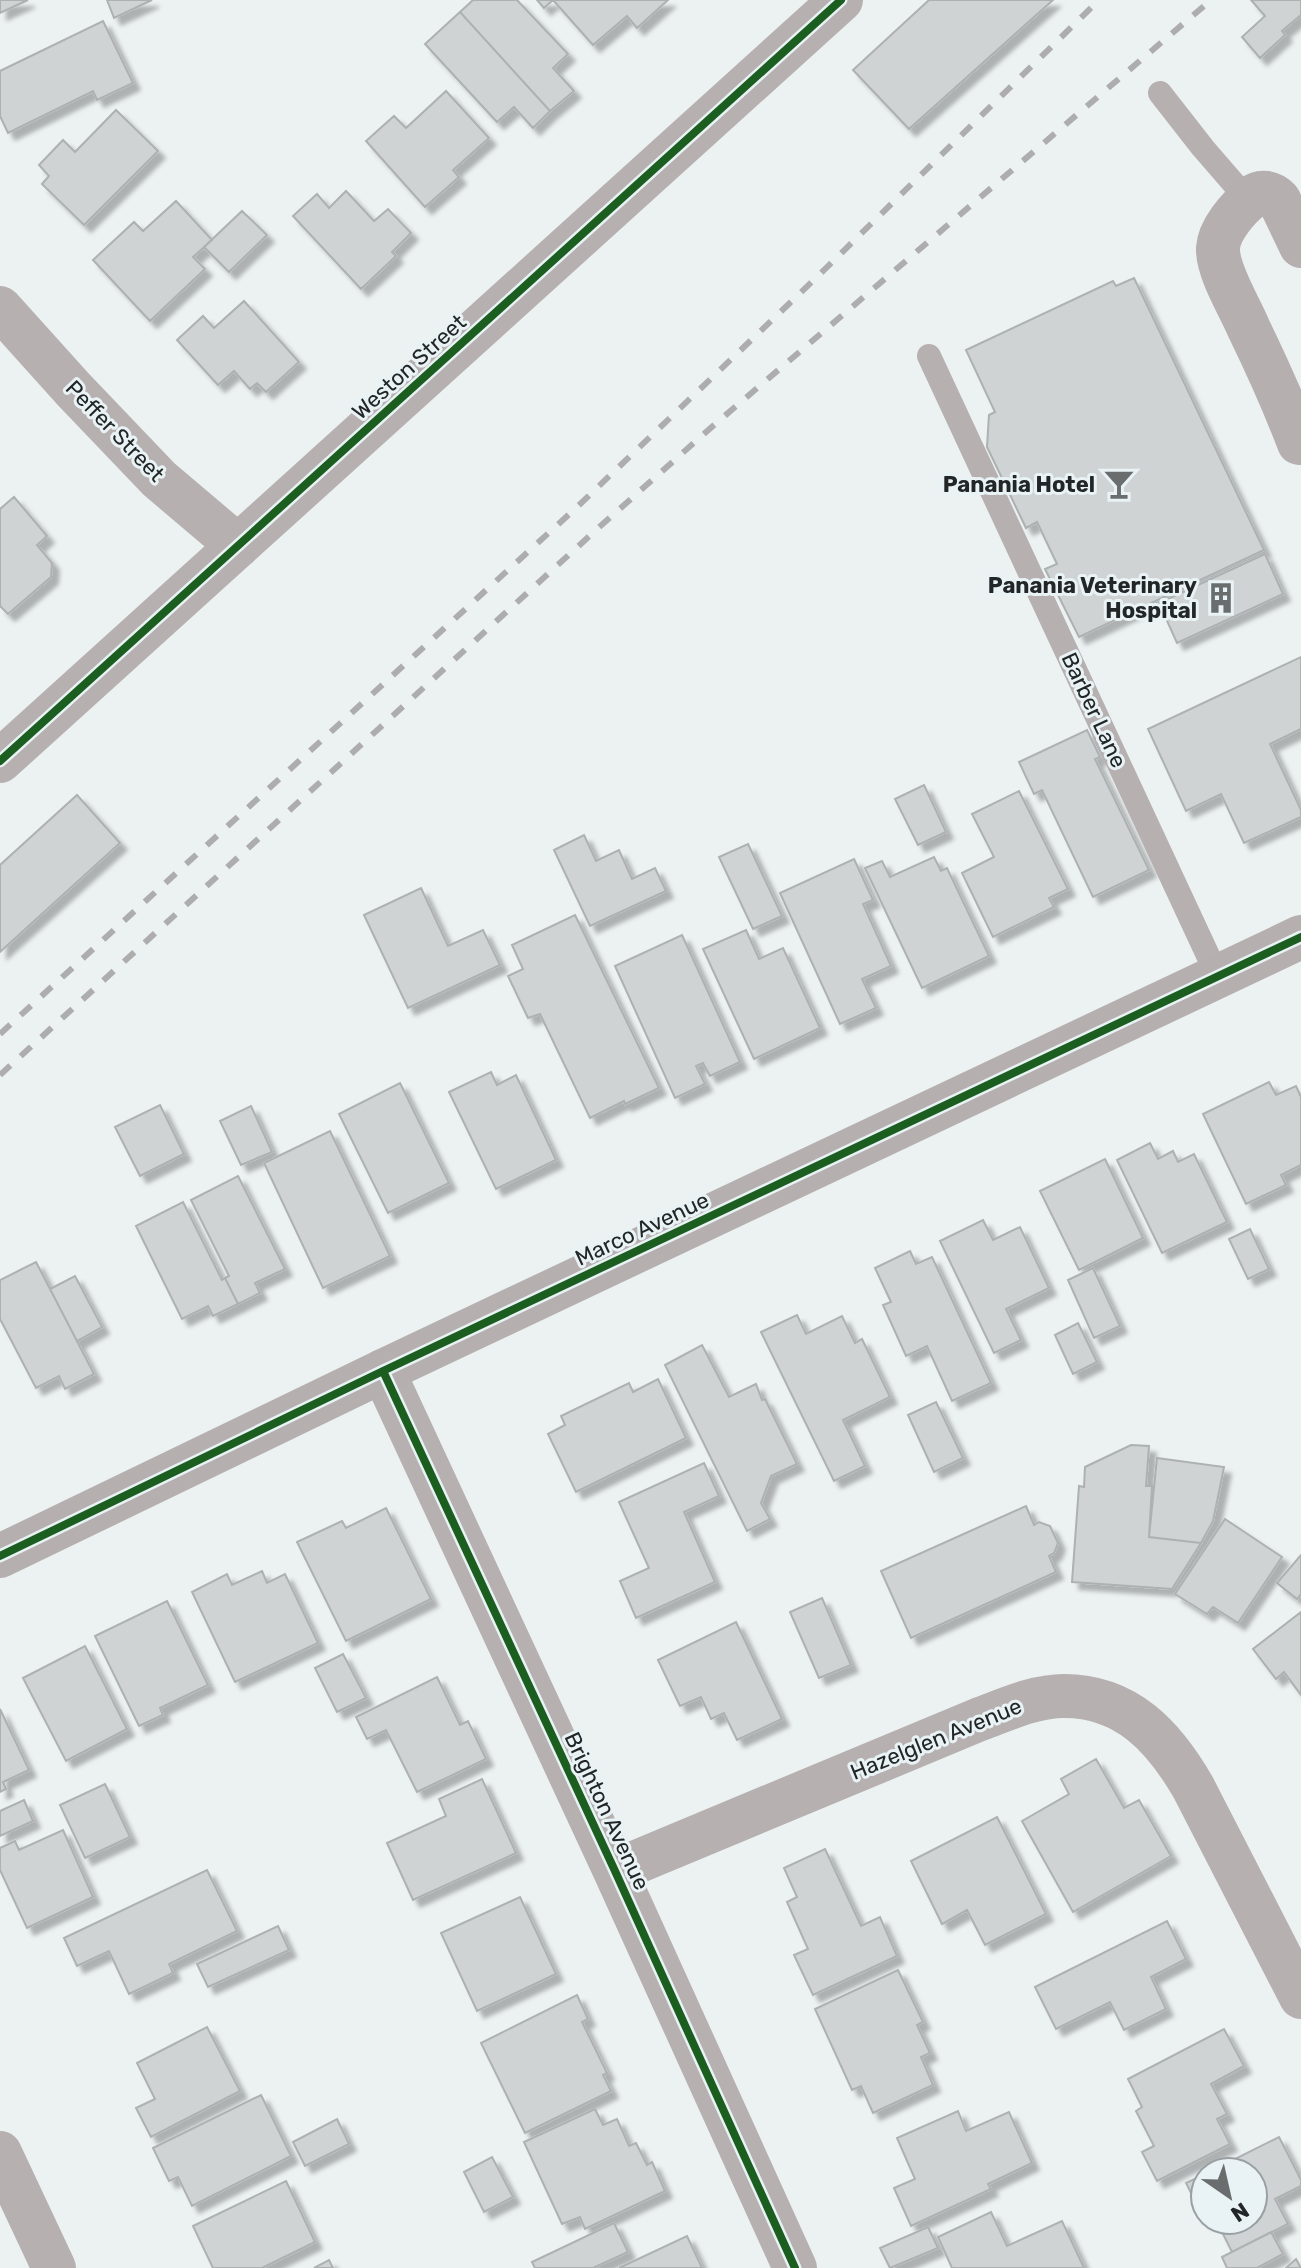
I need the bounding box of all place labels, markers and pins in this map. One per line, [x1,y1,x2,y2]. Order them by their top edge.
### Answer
bar icon: Panania Hotel [1102,467,1136,501]
place label: Panania Hotel [943,471,1095,498]
place label: Panania Veterinary Hospital [988,572,1197,624]
building icon: Panania Veterinary Hospital [1204,581,1238,615]

